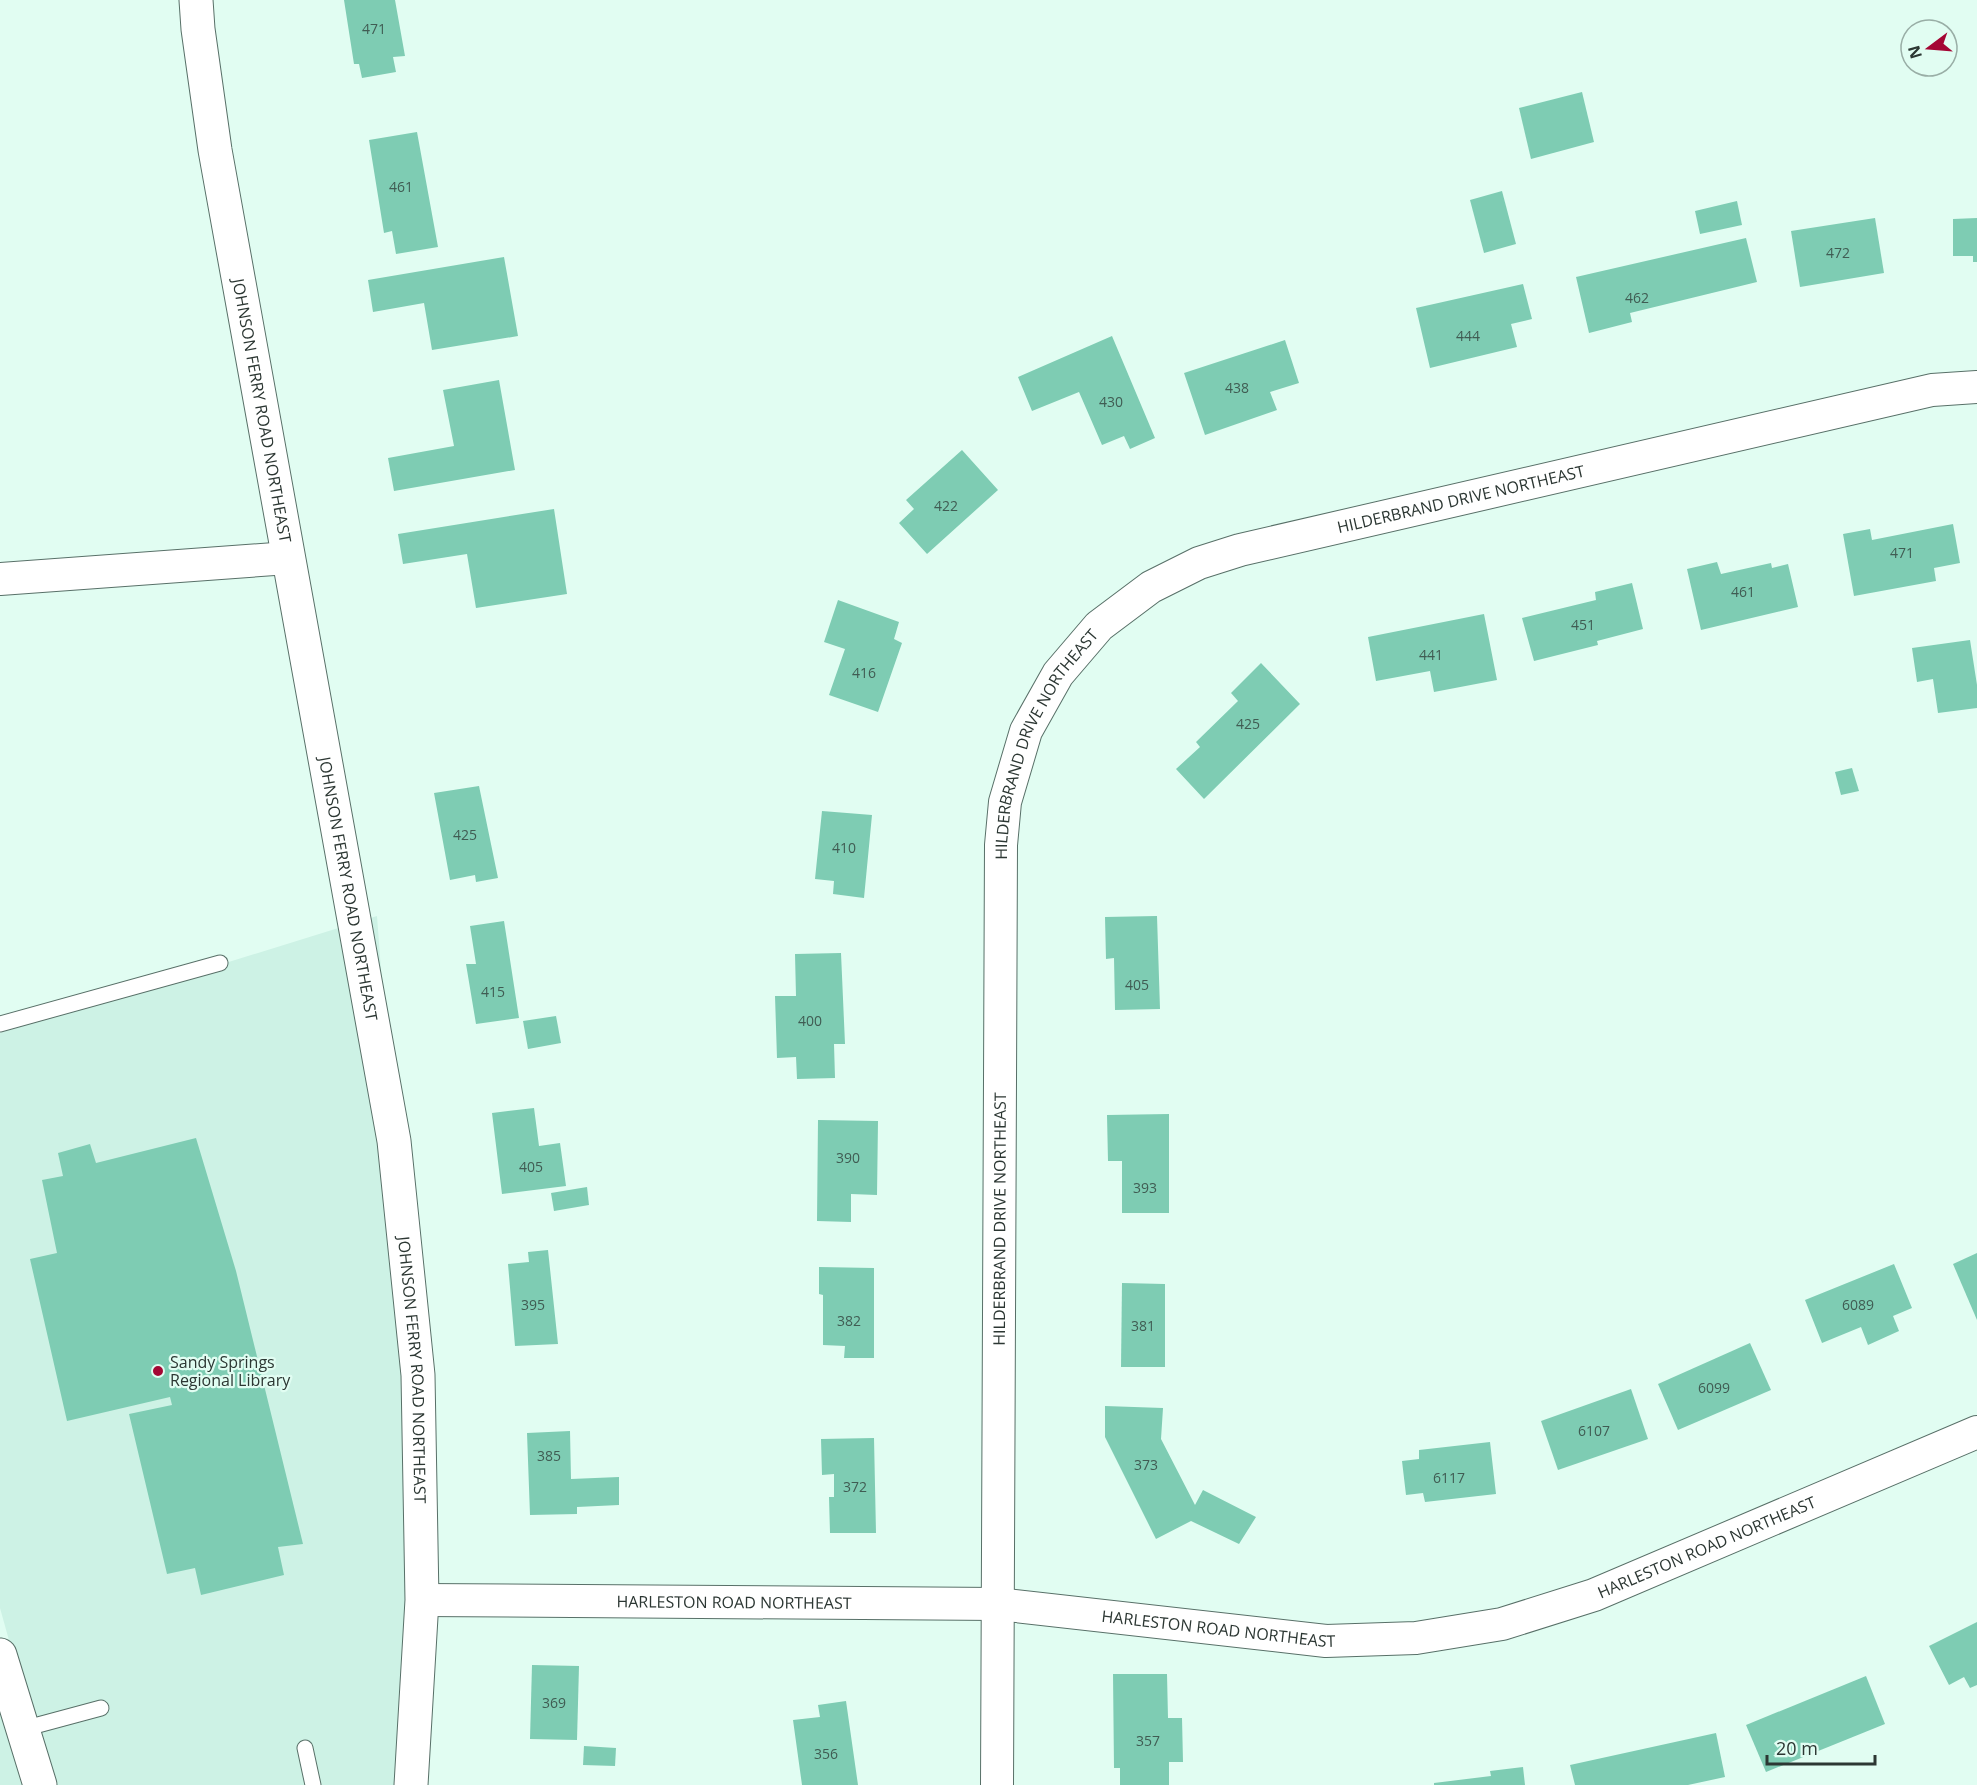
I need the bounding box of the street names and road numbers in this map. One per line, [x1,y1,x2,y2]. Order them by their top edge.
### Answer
street label: JOHNSON FERRY ROAD NORTHEAST [227,275,297,544]
street label: HILDERBRAND DRIVE NORTHEAST [1335,460,1587,538]
street label: HILDERBRAND DRIVE NORTHEAST [990,624,1103,860]
street label: JOHNSON FERRY ROAD NORTHEAST [313,753,383,1023]
street label: HILDERBRAND DRIVE NORTHEAST [988,1092,1011,1346]
street label: JOHNSON FERRY ROAD NORTHEAST [393,1233,431,1504]
street label: HARLESTON ROAD NORTHEAST [1594,1491,1819,1603]
street label: HARLESTON ROAD NORTHEAST [616,1590,852,1614]
street label: HARLESTON ROAD NORTHEAST [1101,1605,1336,1652]

